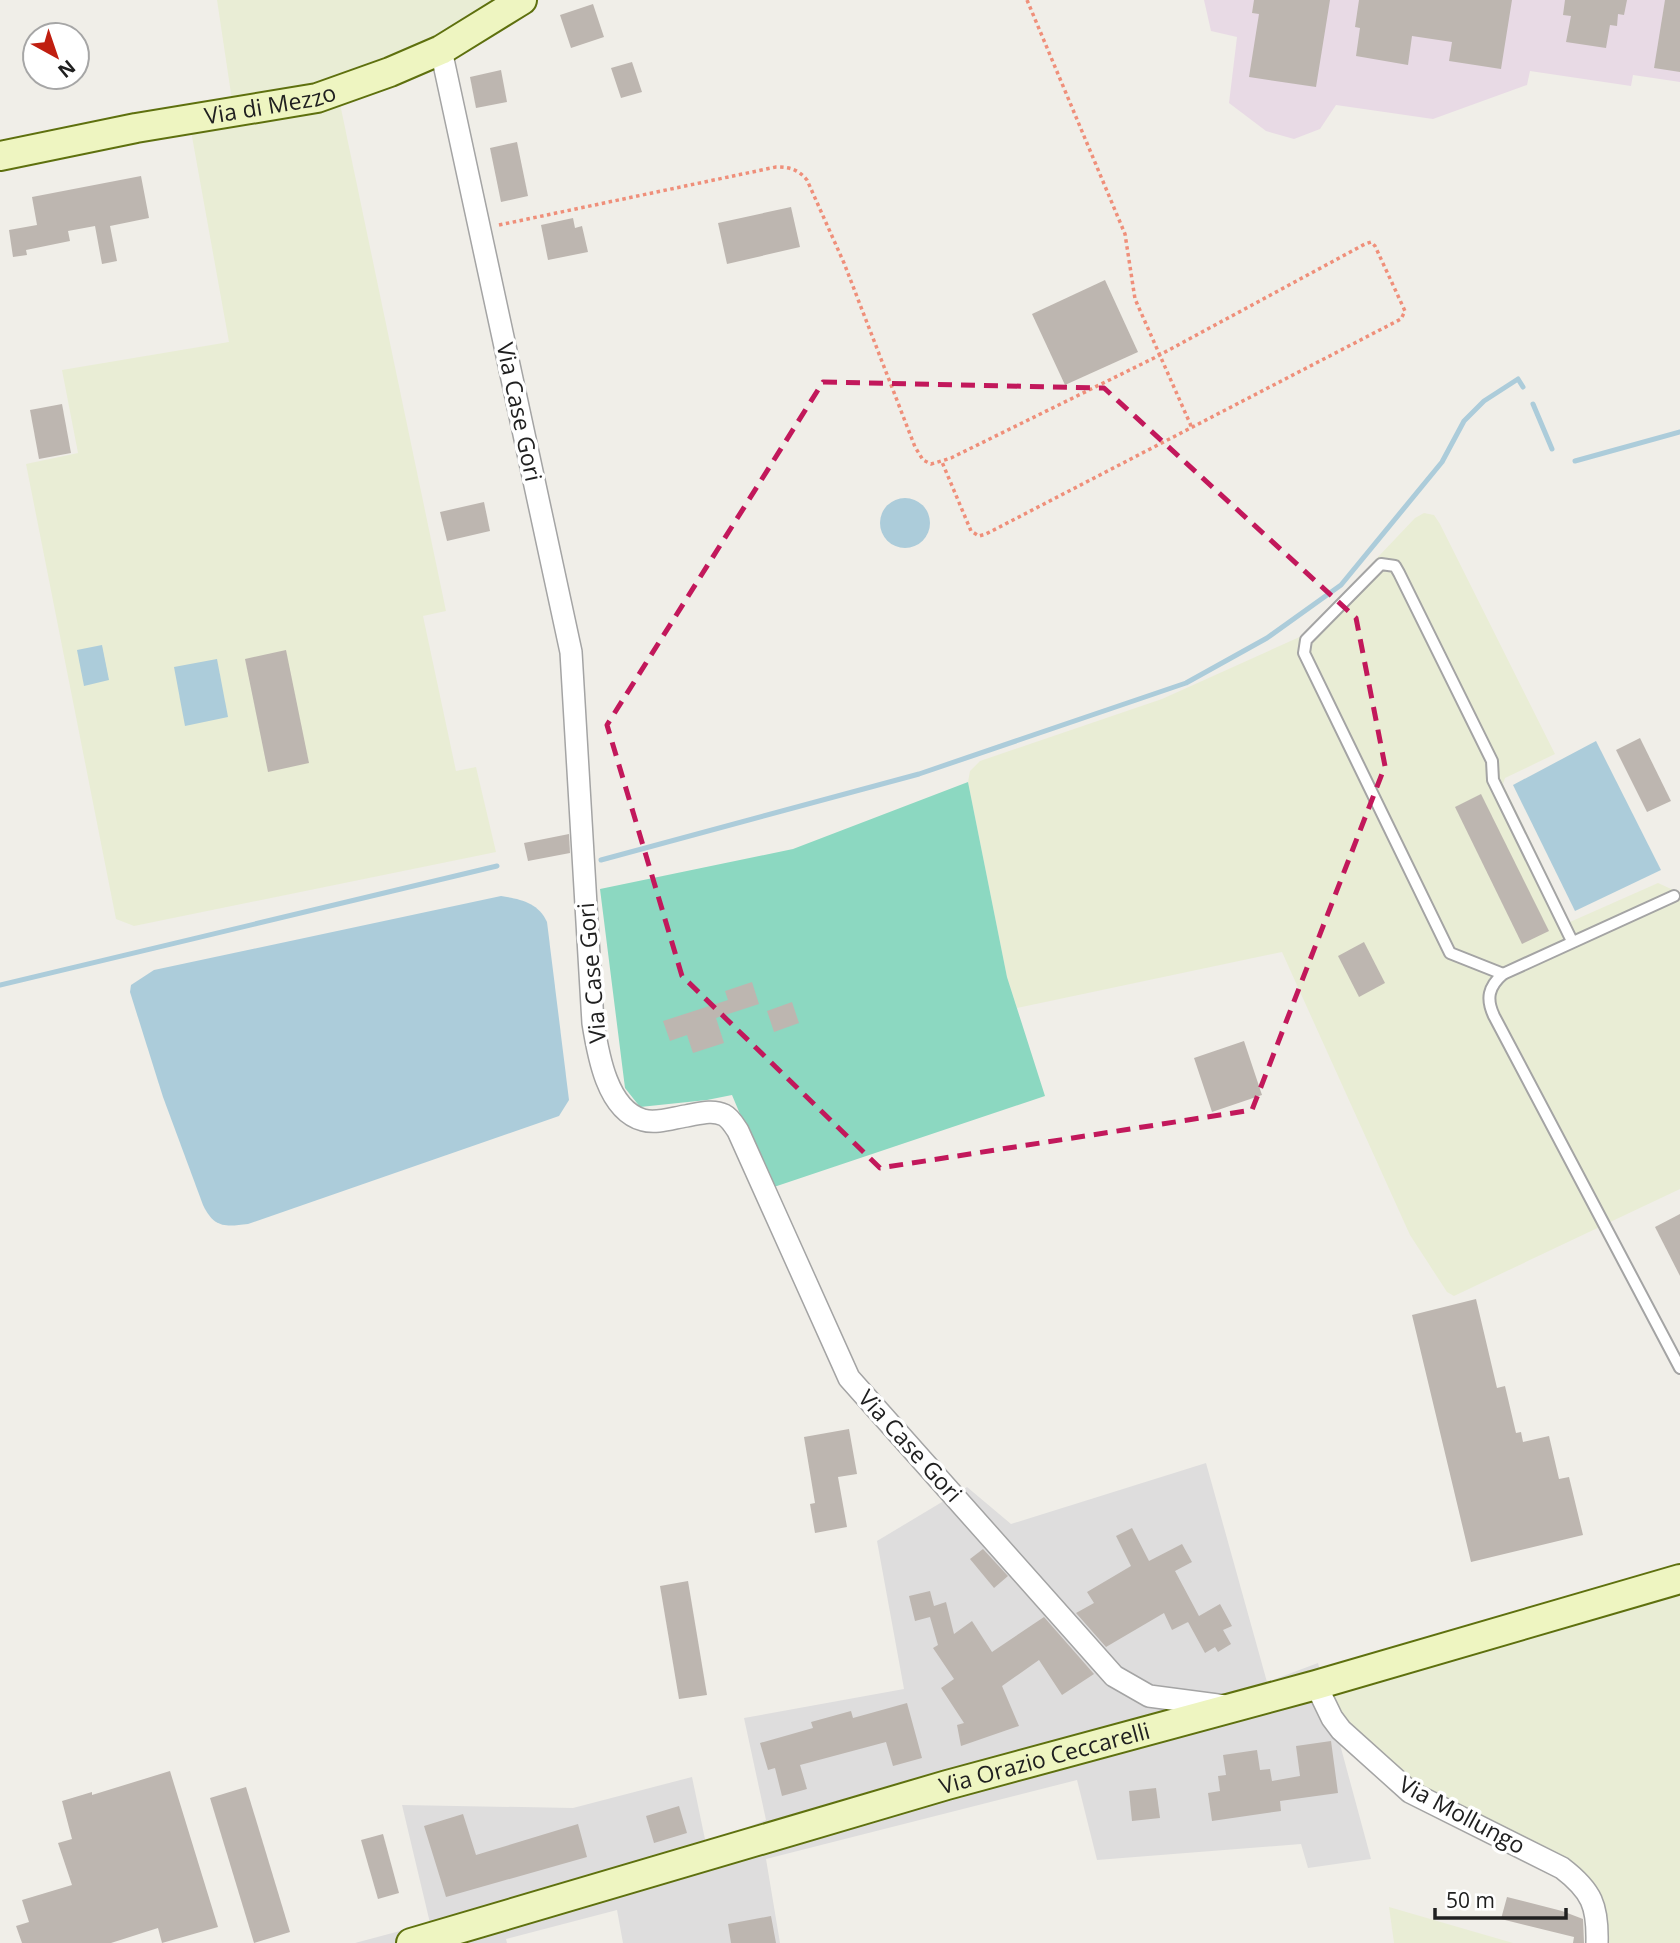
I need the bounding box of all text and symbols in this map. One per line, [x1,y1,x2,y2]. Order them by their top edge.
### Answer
north arrow [21,21,91,91]
text: N [53,54,81,84]
street label: Via di Mezzo [202,76,340,131]
street label: Via Case Gori [490,339,550,484]
street label: Via Case Gori [569,901,613,1045]
street label: Via Case Gori [852,1382,970,1508]
street label: Via Orazio Ceccarelli [935,1714,1153,1801]
street label: Via Mollungo [1394,1767,1531,1861]
scale bar [1435,1876,1566,1920]
text: 50 m [1446,1886,1495,1914]

